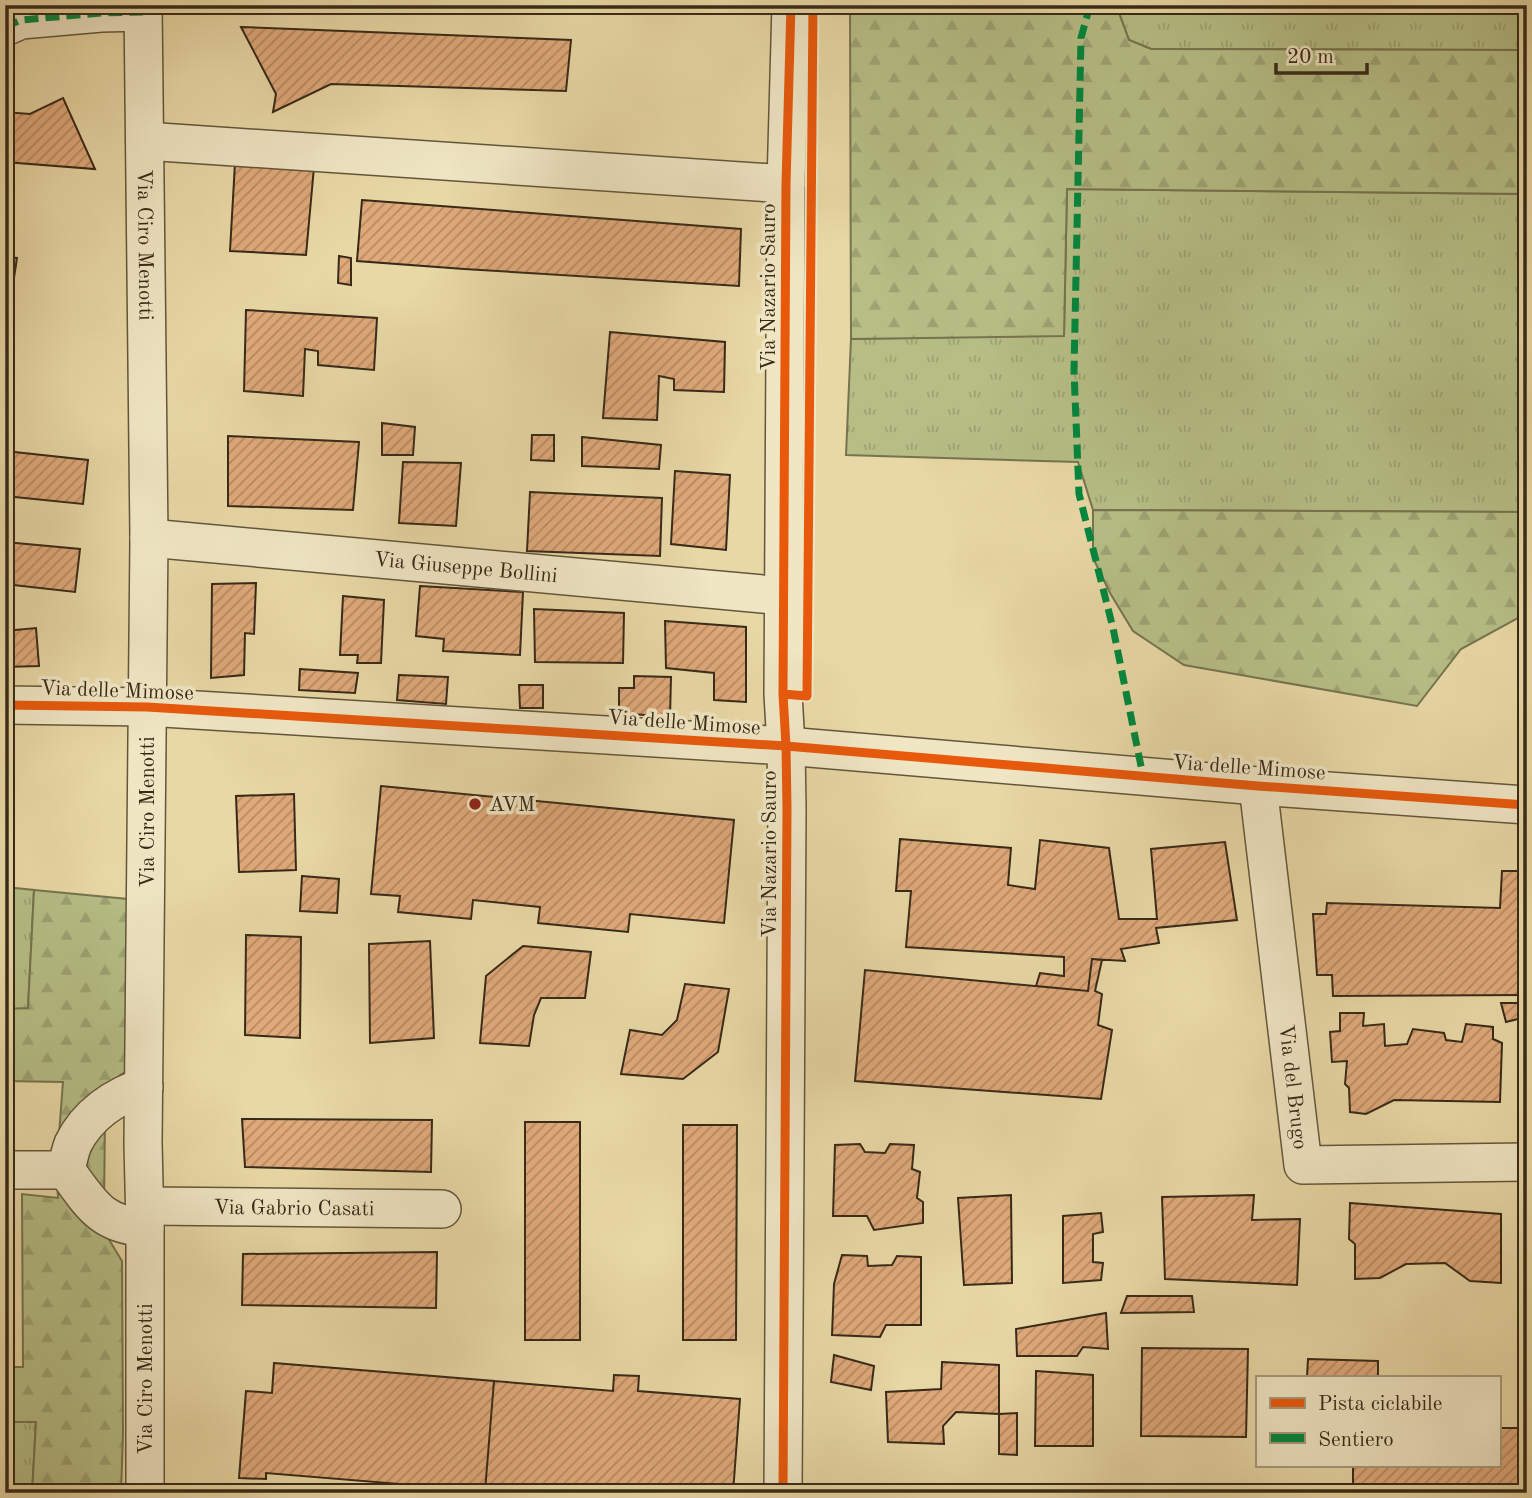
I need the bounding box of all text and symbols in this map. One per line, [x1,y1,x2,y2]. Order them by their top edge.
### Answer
scale bar [1276,32,1368,76]
text: 20 m [1287,47,1334,68]
street label: Via Ciro Menotti [133,169,156,321]
street label: Via Nazario Sauro [759,203,780,371]
street label: Via Giuseppe Bollini [373,550,558,587]
street label: Via delle Mimose [40,678,194,705]
street label: Via delle Mimose [606,708,761,739]
street label: Via Ciro Menotti [138,736,159,888]
street label: Via delle Mimose [1171,753,1326,784]
street label: Via Nazario Sauro [760,770,781,938]
place label: AVM [489,795,535,816]
marker: AVM [467,796,483,812]
street label: Via del Brugo [1274,1023,1310,1151]
street label: Via Gabrio Casati [213,1198,375,1220]
street label: Via Ciro Menotti [136,1303,157,1455]
legend [1256,1376,1500,1466]
text: Pista ciclabile [1318,1394,1442,1415]
text: Sentiero [1318,1430,1394,1451]

